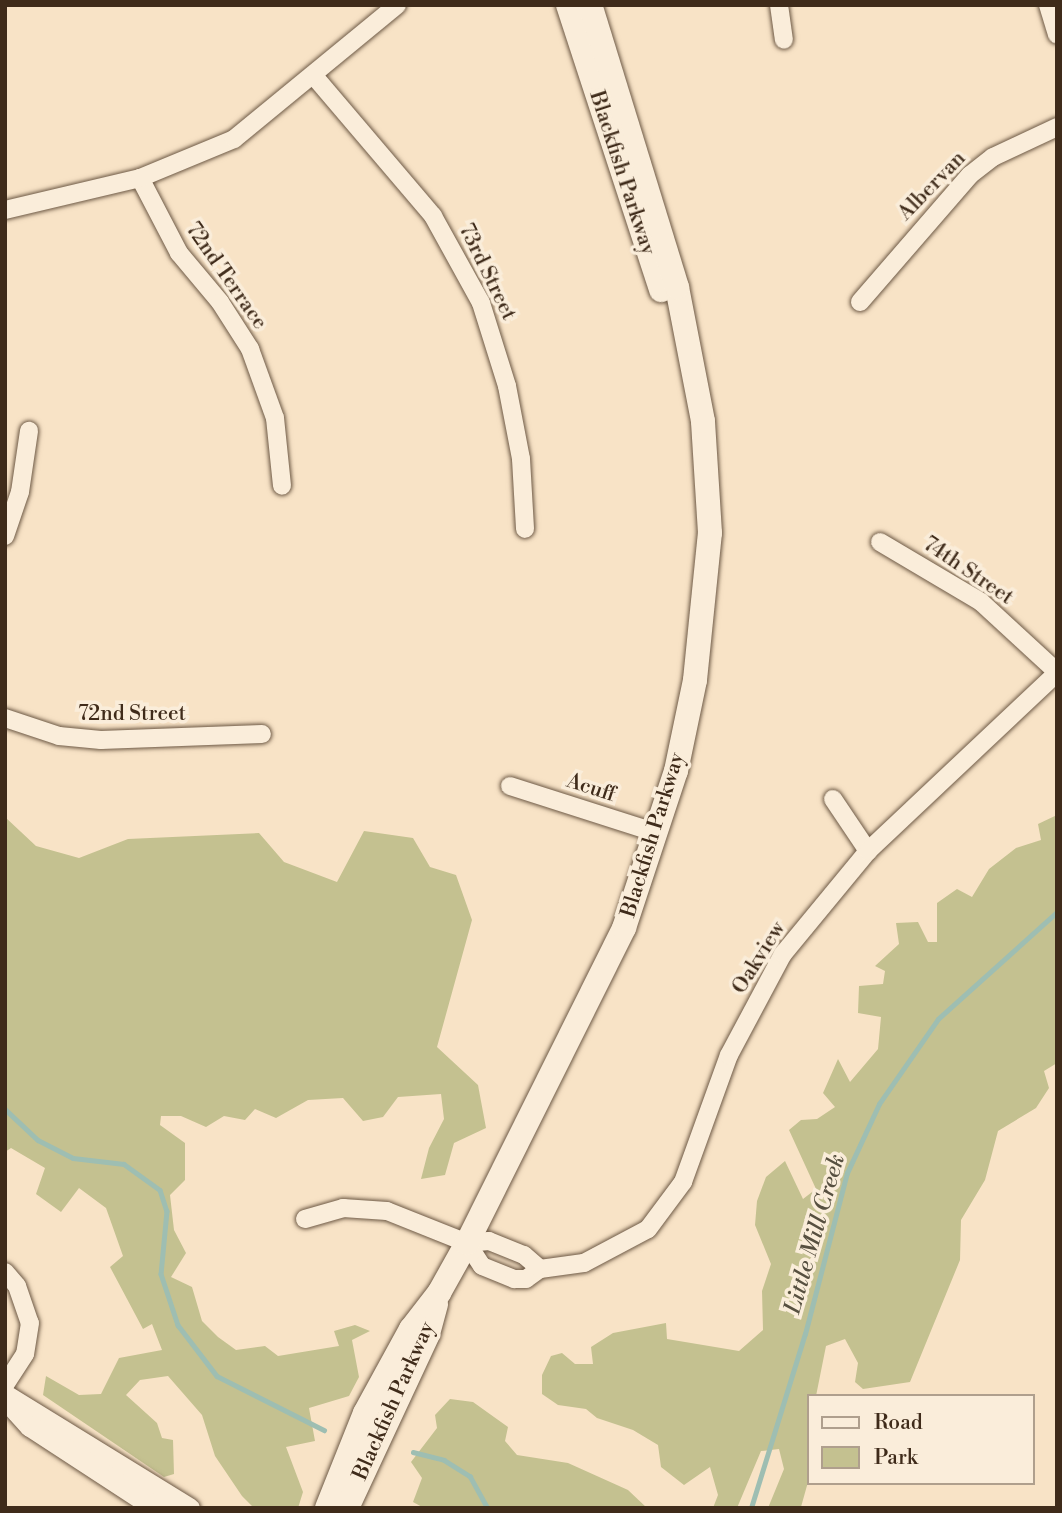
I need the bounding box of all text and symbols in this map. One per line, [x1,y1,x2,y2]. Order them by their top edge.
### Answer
street label: Blackfish Parkway [584,88,660,258]
street label: Albervan [893,146,971,226]
street label: 72nd Terrace [180,218,272,334]
street label: 73rd Street [453,220,521,324]
street label: 74th Street [918,532,1018,610]
street label: 72nd Street [78,701,186,727]
street label: Blackfish Parkway [616,750,690,920]
street label: Acuff [563,768,619,808]
street label: Oakview [727,917,791,999]
water label: Little Mill Creek [779,1151,851,1317]
street label: Blackfish Parkway [348,1318,440,1484]
legend [806,1394,1034,1485]
text: Road [874,1410,923,1436]
text: Park [874,1445,918,1471]

